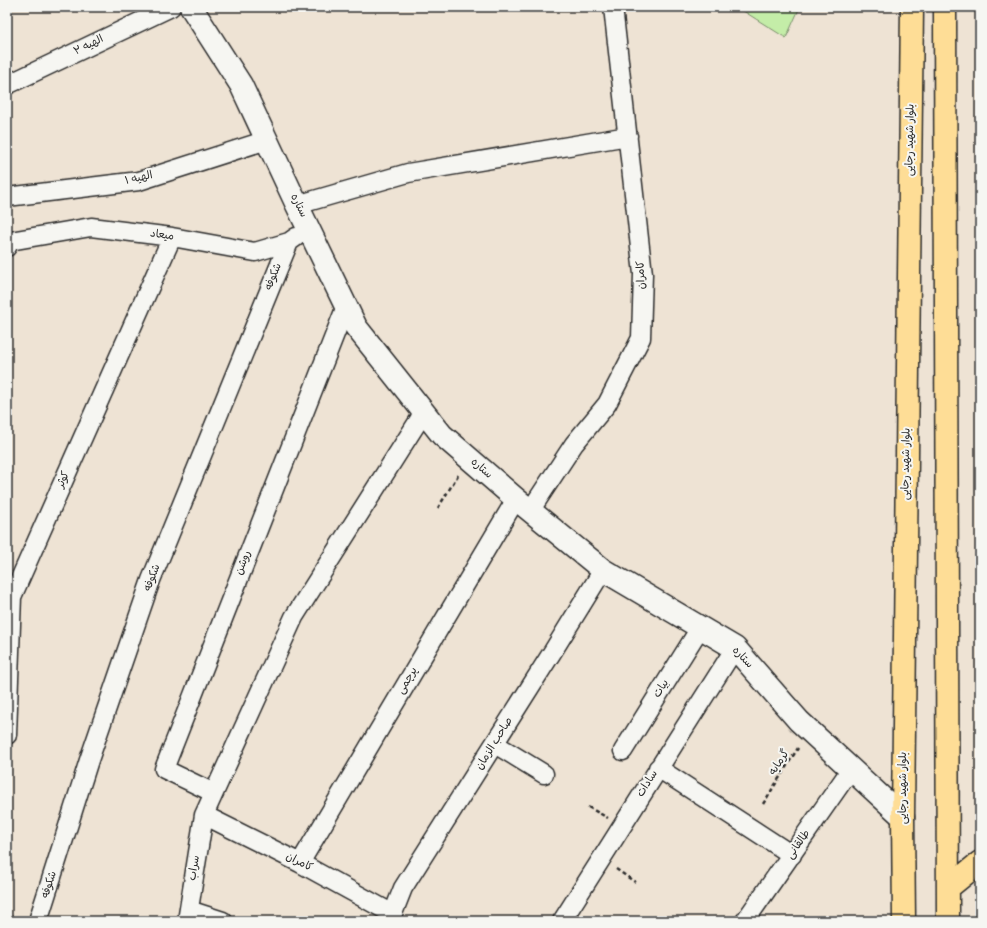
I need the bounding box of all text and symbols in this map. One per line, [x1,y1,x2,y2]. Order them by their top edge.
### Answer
street label: الهیه ۲ [72,33,106,58]
street label: بلوار شهید رجایی [903,104,918,176]
street label: الهیه ۱ [124,169,154,188]
street label: ستاره [287,192,310,220]
street label: میعاد [149,227,175,244]
street label: کامران [634,260,648,290]
street label: شکوفه [262,261,285,292]
street label: بلوار شهید رجایی [899,428,914,500]
street label: ستاره [468,456,495,482]
street label: کوثر [54,469,73,491]
street label: روشن [234,549,254,577]
street label: شکوفه [141,562,164,593]
street label: ستاره [729,644,756,671]
street label: پرچمی [395,665,421,697]
street label: بیات [651,677,672,700]
street label: صاحب الزمان [473,715,516,772]
street label: گرمابه [766,747,793,778]
street label: بلوار شهید رجایی [897,752,910,824]
street label: سادات [634,768,661,800]
street label: طالقانی [784,828,813,862]
street label: کامران [284,850,315,875]
street label: سراب [186,854,203,882]
street label: شکوفه [39,870,60,900]

